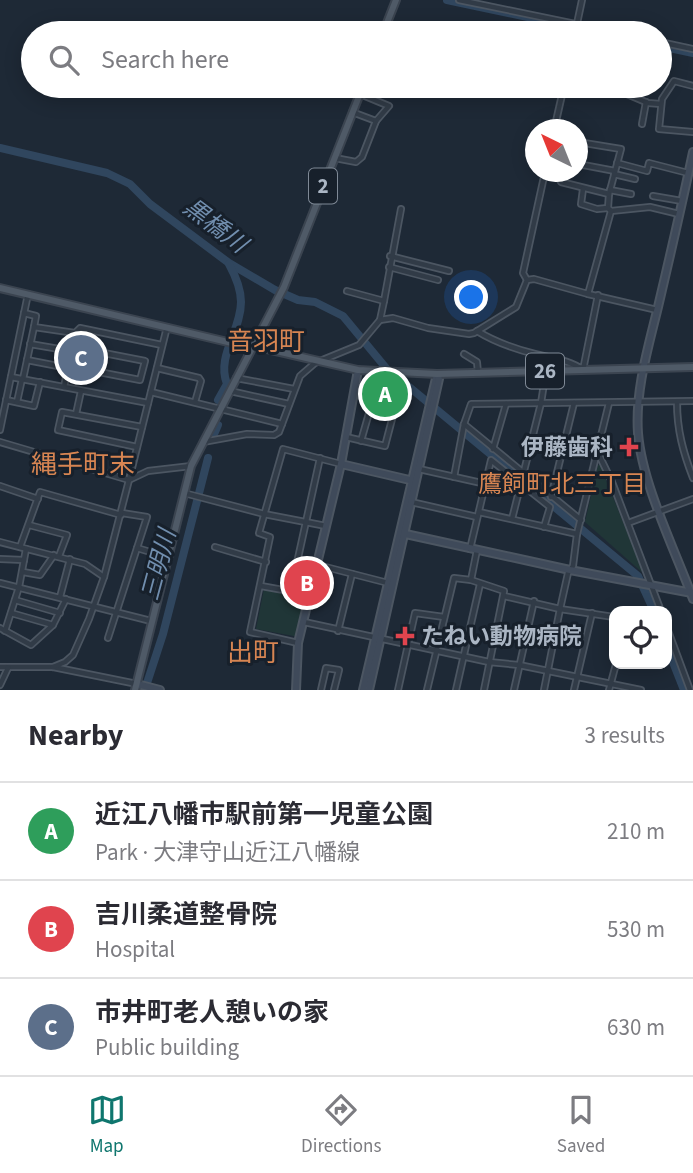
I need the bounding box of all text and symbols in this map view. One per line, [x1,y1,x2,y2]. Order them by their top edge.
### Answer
search box [21,21,672,98]
icon: search [45,41,83,79]
text: Search here [101,41,229,78]
north arrow [525,119,588,182]
road number: 2 [309,168,337,204]
water label: 黒橋川 [176,190,257,263]
your location [454,280,488,314]
district label: 音羽町 [227,323,305,360]
pin: C [58,332,104,384]
road number: 26 [526,354,564,388]
pin: A [362,368,408,420]
place label: 伊藤歯科 [521,431,613,464]
marker: 伊藤歯科 [619,437,639,457]
district label: 縄手町末 [31,446,135,483]
district label: 鷹飼町北三丁目 [478,467,646,502]
water label: 三明川 [133,523,186,604]
pin: B [284,557,330,609]
map controls [609,606,672,669]
button: locate [609,606,672,669]
place label: たねい動物病院 [421,620,582,653]
marker: たねい動物病院 [395,626,415,646]
district label: 出町 [227,634,279,671]
text: Nearby [28,714,123,757]
text: 3 results [585,719,665,752]
text: 近江八幡市駅前第一児童公園 [95,796,433,833]
text: A [44,815,58,848]
text: 210 m [607,815,665,848]
text: Park · 大津守山近江八幡線 [95,836,360,869]
text: 吉川柔道整骨院 [95,896,277,933]
text: B [44,913,58,946]
text: 530 m [607,913,665,946]
text: Hospital [95,933,175,966]
text: 市井町老人憩いの家 [95,994,329,1031]
text: C [44,1011,58,1044]
text: 630 m [607,1011,665,1044]
text: Public building [95,1031,239,1064]
tab: Map [88,1091,126,1160]
tab: Directions [301,1091,381,1160]
tab: Saved [557,1091,605,1160]

